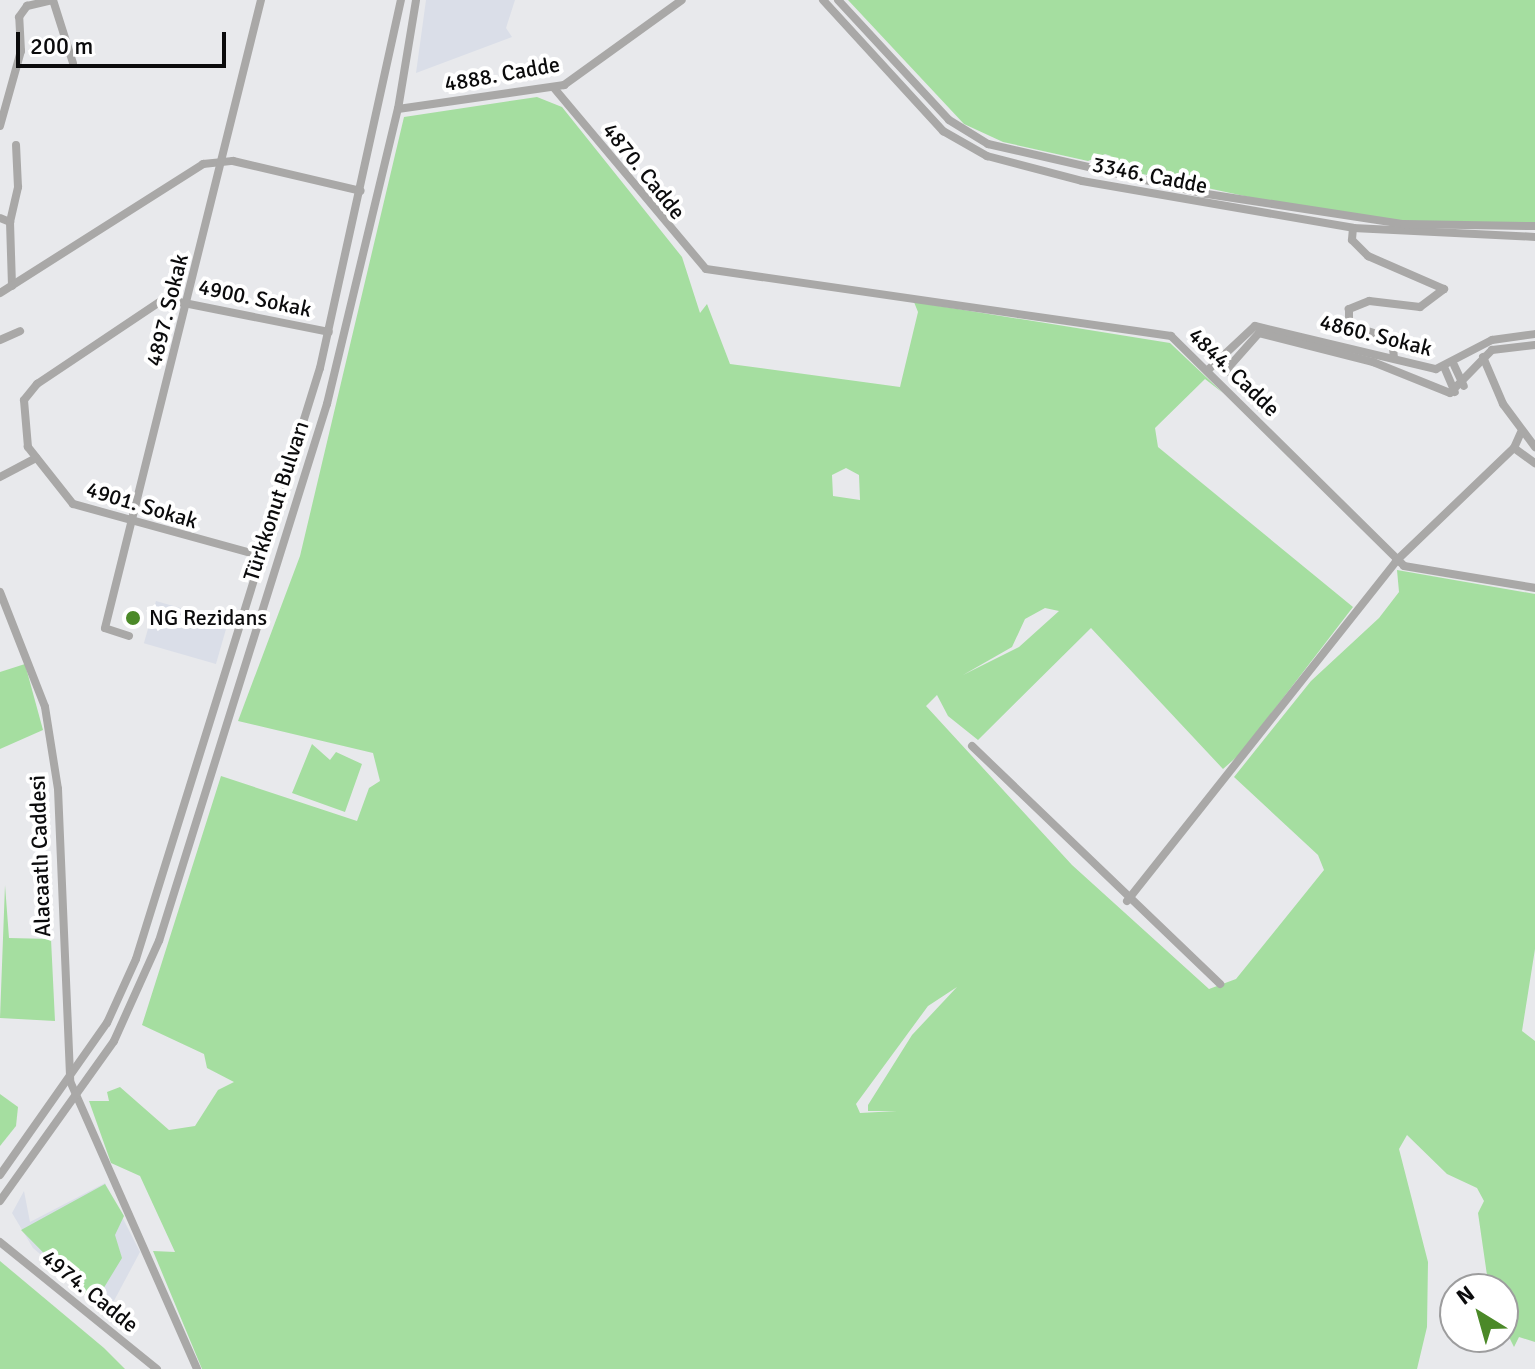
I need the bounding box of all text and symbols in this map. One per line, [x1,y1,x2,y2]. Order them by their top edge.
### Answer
scale bar [20,16,230,66]
text: 200 m [30,31,93,61]
street label: 4888. Cadde [442,51,562,97]
street label: 4870. Cadde [597,117,691,225]
street label: 3346. Cadde [1090,151,1210,199]
street label: 4897. Sokak [140,251,194,369]
street label: 4900. Sokak [196,273,314,323]
street label: 4860. Sokak [1317,308,1435,362]
street label: 4844. Cadde [1183,322,1285,422]
street label: Türkkonut Bulvarı [238,418,314,584]
street label: 4901. Sokak [83,476,201,534]
place label: NG Rezidans [149,605,267,631]
marker: NG Rezidans [124,609,142,627]
street label: Alacaatlı Caddesi [24,774,56,938]
street label: 4974. Cadde [36,1244,144,1338]
north arrow [1439,1273,1519,1353]
text: N [1451,1280,1480,1310]

